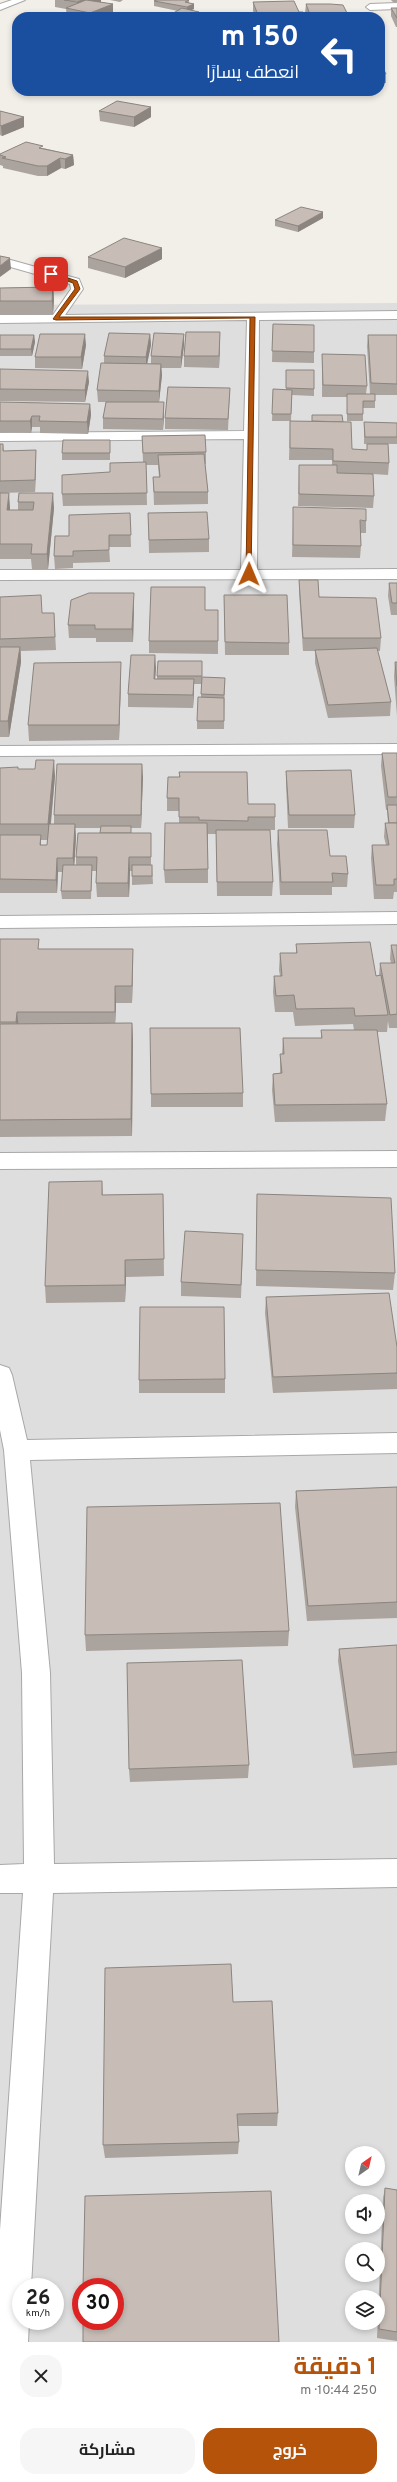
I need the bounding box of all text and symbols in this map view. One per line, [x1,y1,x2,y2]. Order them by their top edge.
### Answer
text: 150 m [221,20,299,56]
icon: left [313,28,365,80]
text: انعطف يسارًا [206,62,299,85]
pin [34,257,68,291]
icon: arrive [40,263,62,285]
position arrow [228,553,270,595]
north arrow [345,2146,385,2186]
map controls [345,2146,385,2330]
button: sound [345,2194,385,2234]
button: search [345,2242,385,2282]
speed limit sign: 30 [72,2278,124,2330]
text: 26 [26,2286,50,2312]
button: layers [345,2290,385,2330]
text: km/h [26,2307,50,2320]
text: 1 دقيقة [294,2353,377,2383]
button: close [20,2355,62,2397]
text: 250 m · 10:44 [300,2383,377,2399]
button: مشاركة [20,2428,195,2474]
button: خروج [203,2428,377,2474]

